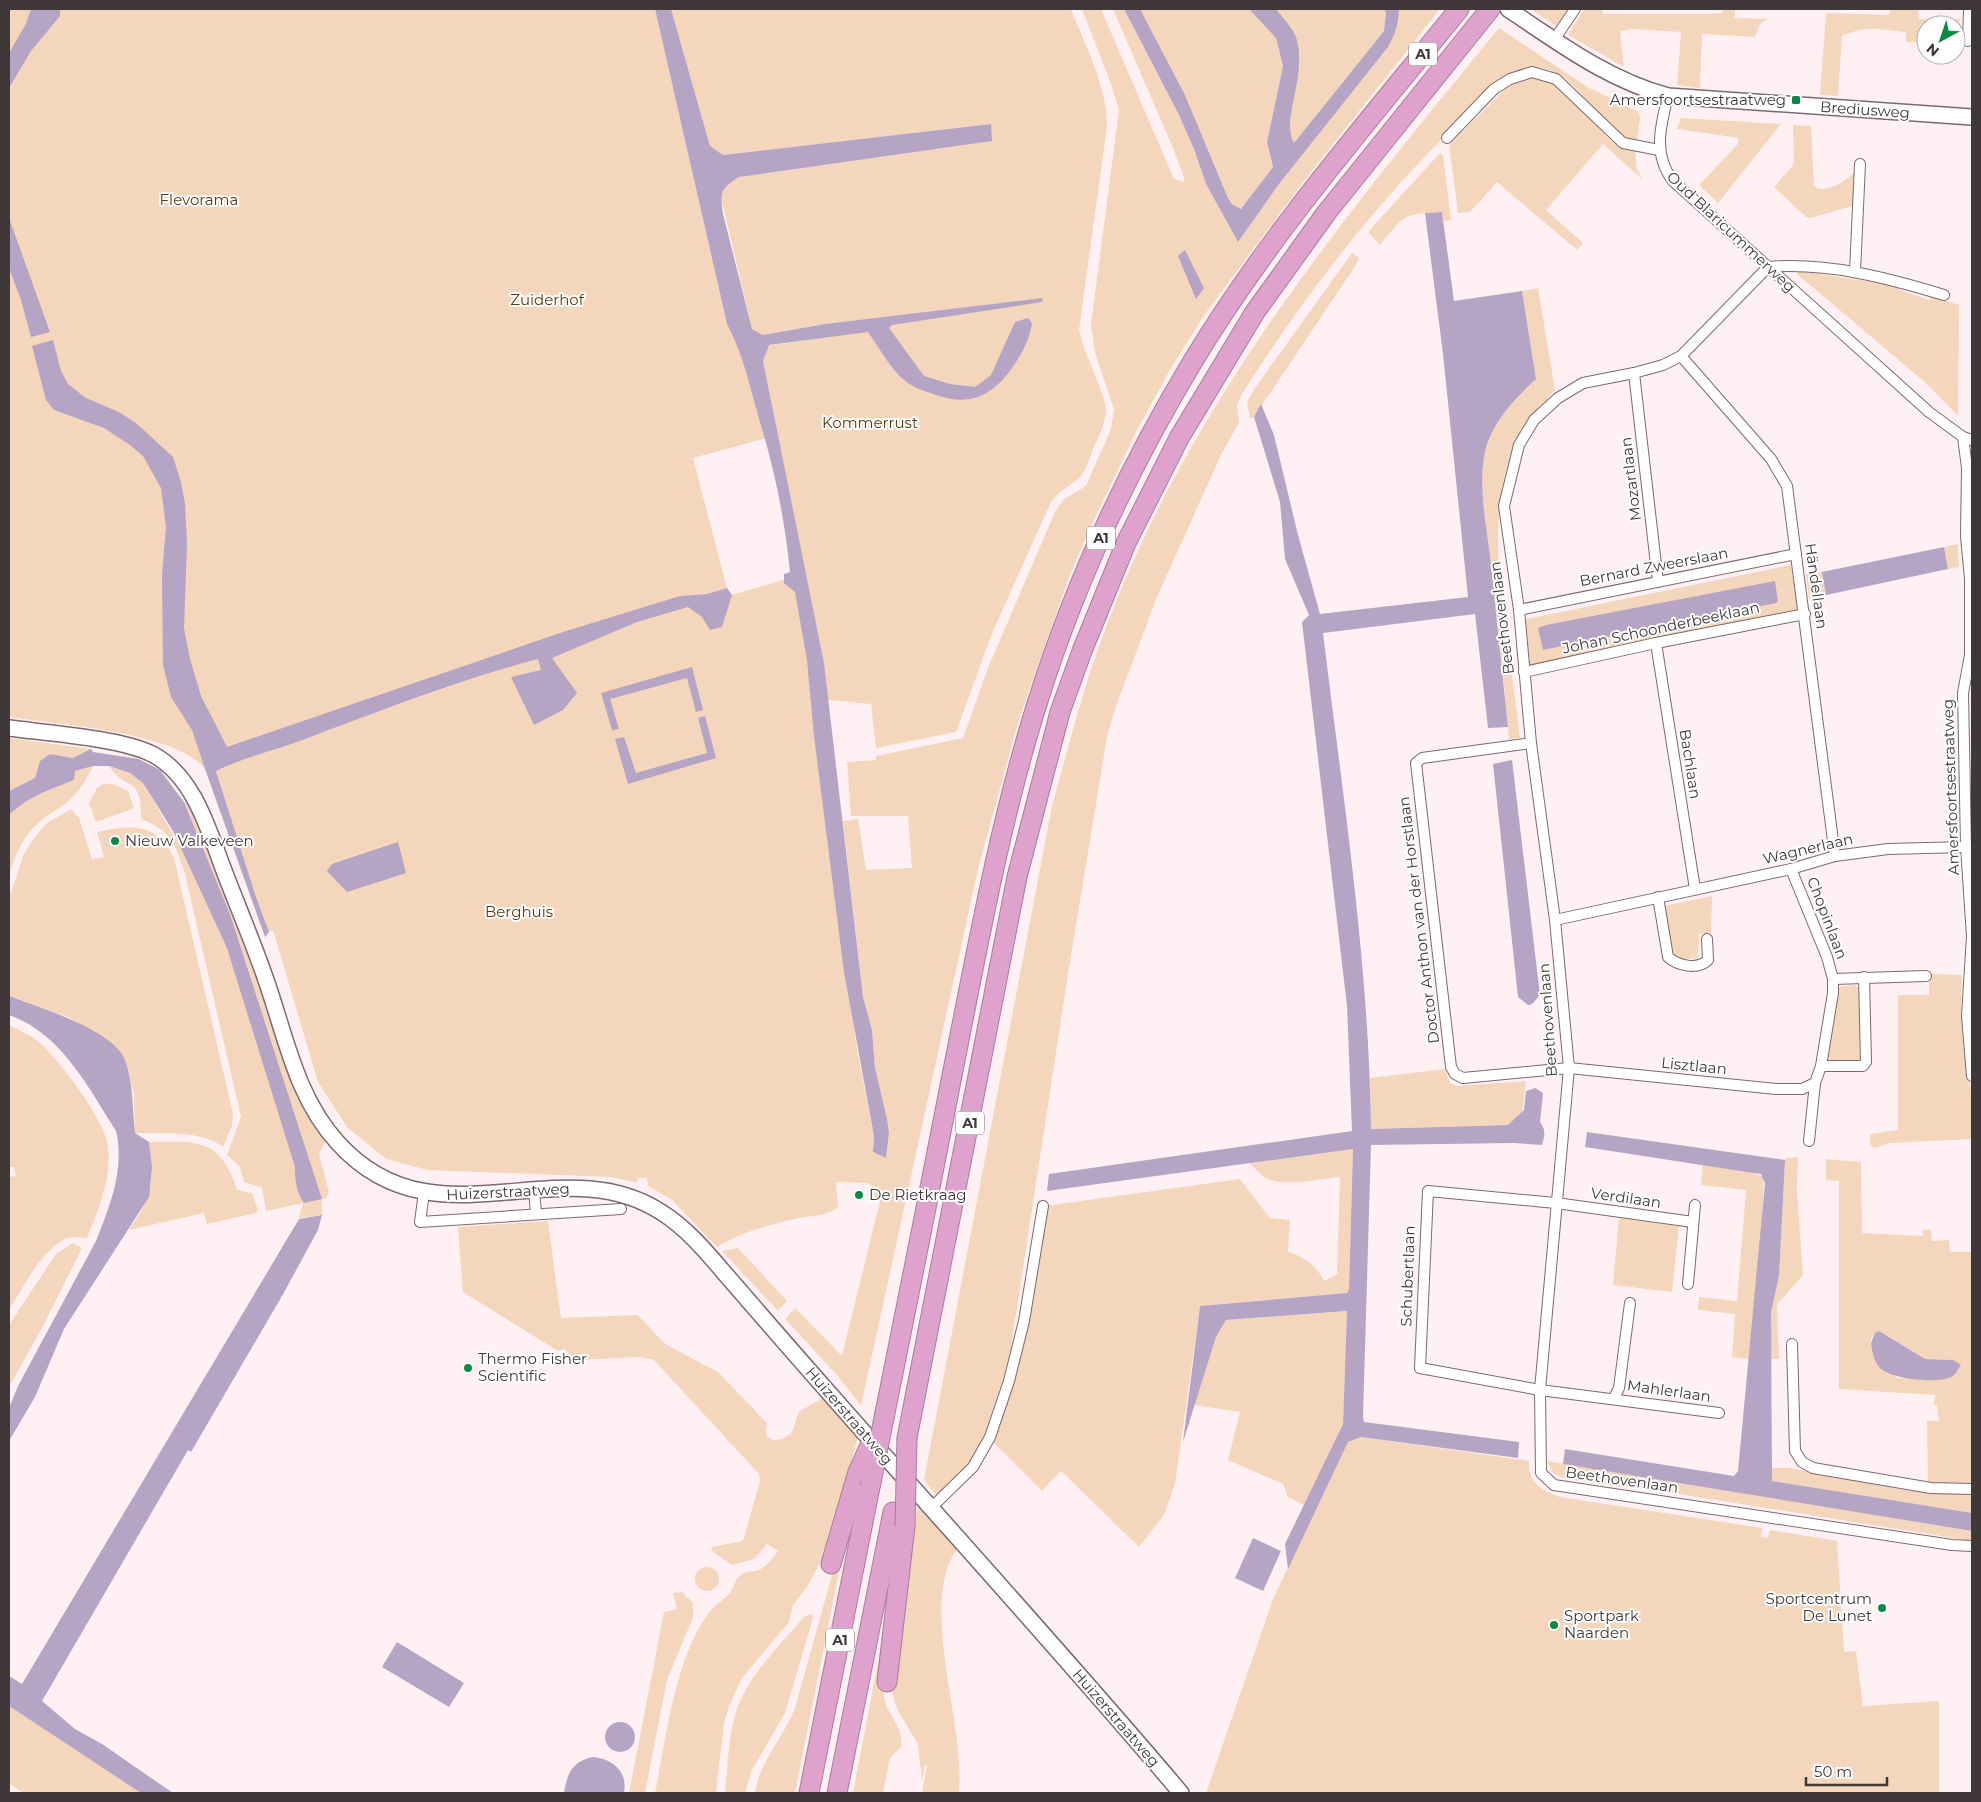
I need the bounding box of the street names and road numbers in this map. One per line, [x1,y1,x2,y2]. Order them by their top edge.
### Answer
road number: A1 [1409,42,1437,66]
street label: Brediusweg [1820,97,1911,122]
street label: Oud Blaricummerweg [1663,167,1800,296]
street label: Mozartlaan [1616,436,1645,522]
road number: A1 [1087,526,1115,550]
street label: Händellaan [1801,542,1832,630]
street label: Bernard Zweerslaan [1578,543,1730,590]
street label: Beethovenlaan [1485,560,1518,676]
street label: Johan Schoonderbeeklaan [1560,597,1761,658]
street label: Amersfoortsestraatweg [1938,699,1963,875]
street label: Bachlaan [1676,728,1705,800]
street label: Doctor Anthon van der Horstlaan [1394,795,1443,1045]
street label: Wagnerlaan [1761,829,1855,868]
street label: Chopinlaan [1803,874,1852,962]
street label: Beethovenlaan [1534,963,1561,1077]
street label: Lisztlaan [1660,1053,1728,1078]
road number: A1 [956,1112,984,1134]
street label: Huizerstraatweg [446,1179,570,1204]
street label: Verdilaan [1590,1183,1662,1212]
street label: Schubertlaan [1396,1225,1419,1327]
street label: Huizerstraatweg [802,1363,897,1469]
street label: Mahlerlaan [1626,1375,1712,1406]
street label: Beethovenlaan [1564,1462,1680,1497]
road number: A1 [826,1628,854,1652]
street label: Huizerstraatweg [1069,1665,1164,1771]

